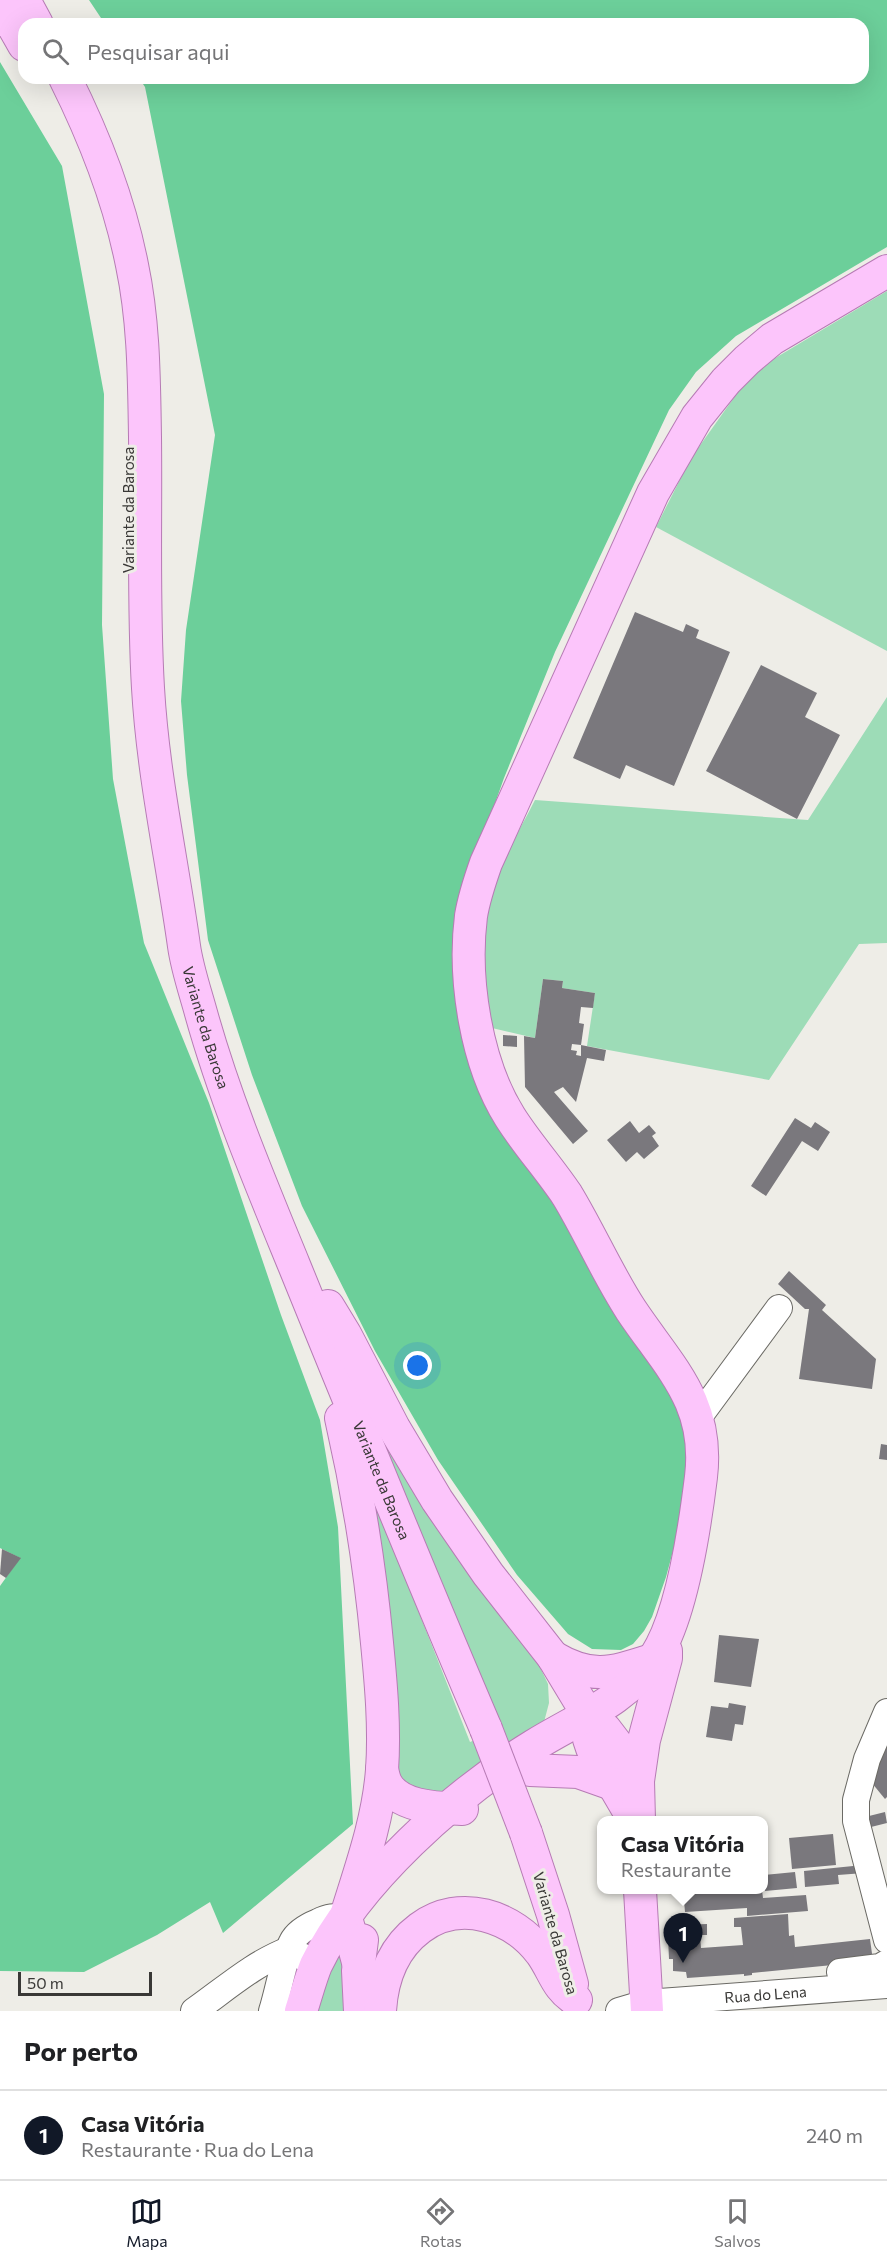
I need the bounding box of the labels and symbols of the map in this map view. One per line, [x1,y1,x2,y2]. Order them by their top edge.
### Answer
street label: Variante da Barosa [119,447,137,573]
street label: Variante da Barosa [179,964,233,1091]
your location [403,1351,432,1380]
street label: Variante da Barosa [349,1418,414,1542]
street label: Variante da Barosa [530,1870,582,1996]
pin: 1 [664,1914,702,1963]
scale bar [18,1969,152,1996]
street label: Rua do Lena [724,1982,807,2006]

